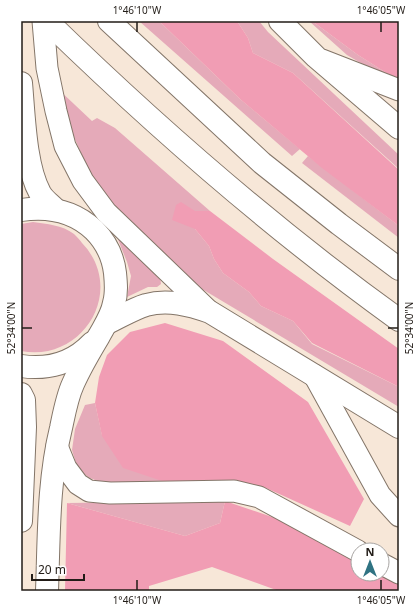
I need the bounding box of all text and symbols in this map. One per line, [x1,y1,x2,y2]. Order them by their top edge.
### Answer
text: 1°46'10"W [113,3,162,17]
text: 1°46'05"W [357,3,406,17]
text: 52°34'00"N [4,302,18,354]
text: 52°34'00"N [402,302,416,354]
north arrow [350,542,390,582]
text: N [366,544,374,559]
scale bar [32,556,84,582]
text: 20 m [38,561,66,578]
text: 1°46'10"W [113,593,162,607]
text: 1°46'05"W [357,593,406,607]

